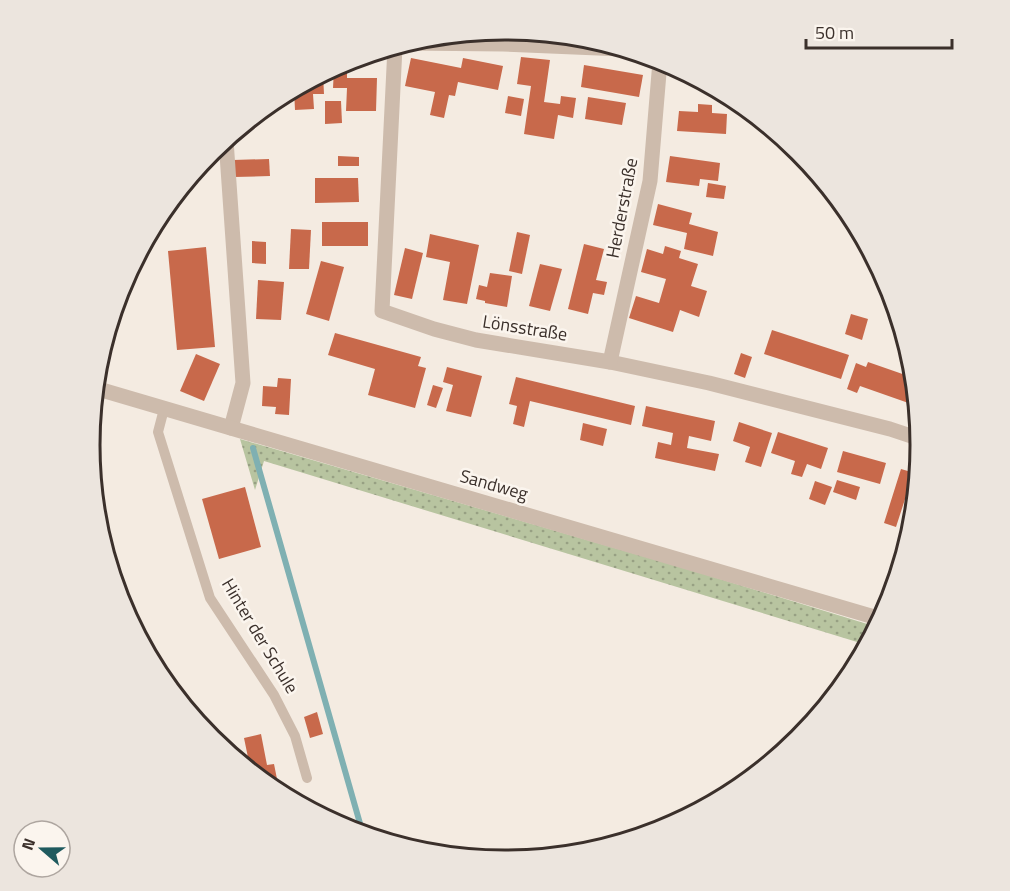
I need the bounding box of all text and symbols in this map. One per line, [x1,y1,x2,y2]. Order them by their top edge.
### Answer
scale bar [806,12,952,50]
text: 50 m [815,19,854,46]
street label: Herderstraße [599,156,644,260]
street label: Lönsstraße [481,307,569,348]
street label: Sandweg [457,462,531,507]
street label: Hinter der Schule [215,573,306,698]
north arrow [12,819,72,879]
text: N [15,835,41,853]

